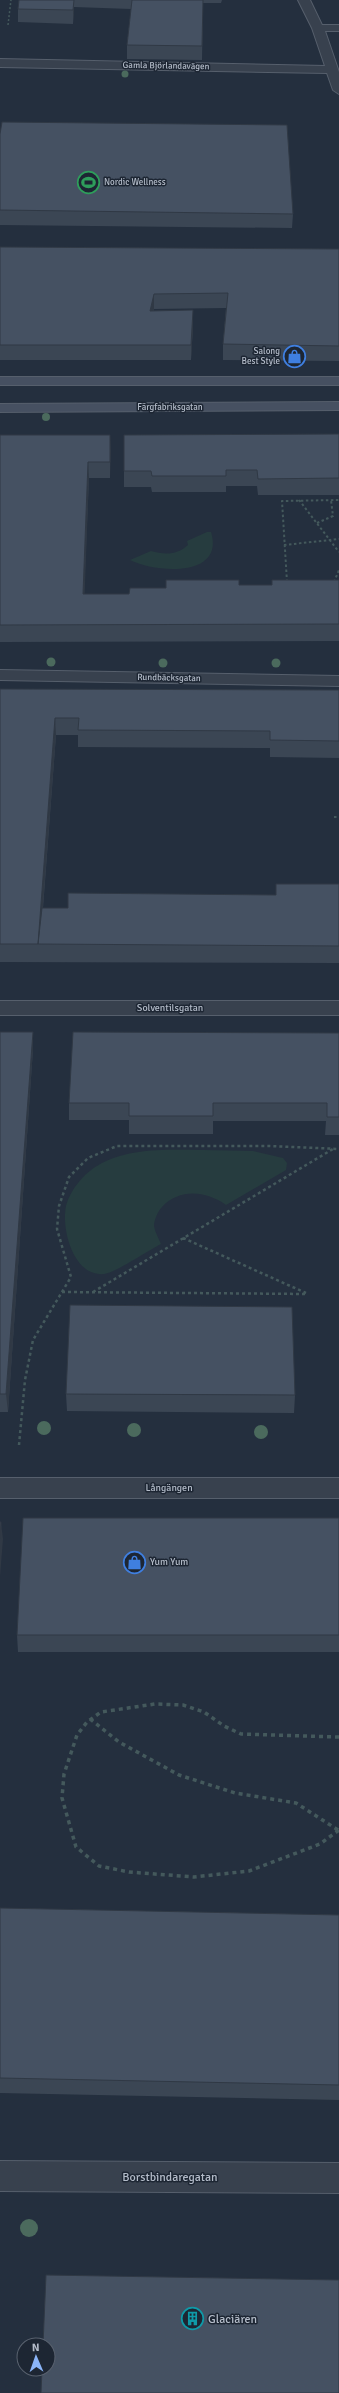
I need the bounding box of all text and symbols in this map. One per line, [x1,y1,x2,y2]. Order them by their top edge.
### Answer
street label: Gamla Björlandavägen [123,60,210,72]
sports icon: Nordic Wellness [75,169,101,195]
place label: Nordic Wellness [104,177,166,188]
shop icon: Salong Best Style [282,343,308,369]
place label: Salong Best Style [242,346,280,367]
street label: Färgfabriksgatan [137,402,203,413]
street label: Rundbäcksgatan [137,672,201,684]
street label: Solventilsgatan [137,1002,203,1014]
street label: Långängen [145,1482,193,1494]
shop icon: Yum Yum [121,1549,147,1575]
place label: Yum Yum [150,1556,188,1568]
street label: Borstbindaregatan [122,2170,218,2185]
building icon: Glaciären [180,2306,206,2332]
place label: Glaciären [208,2312,257,2327]
north arrow [16,2337,56,2377]
text: N [32,2341,40,2354]

